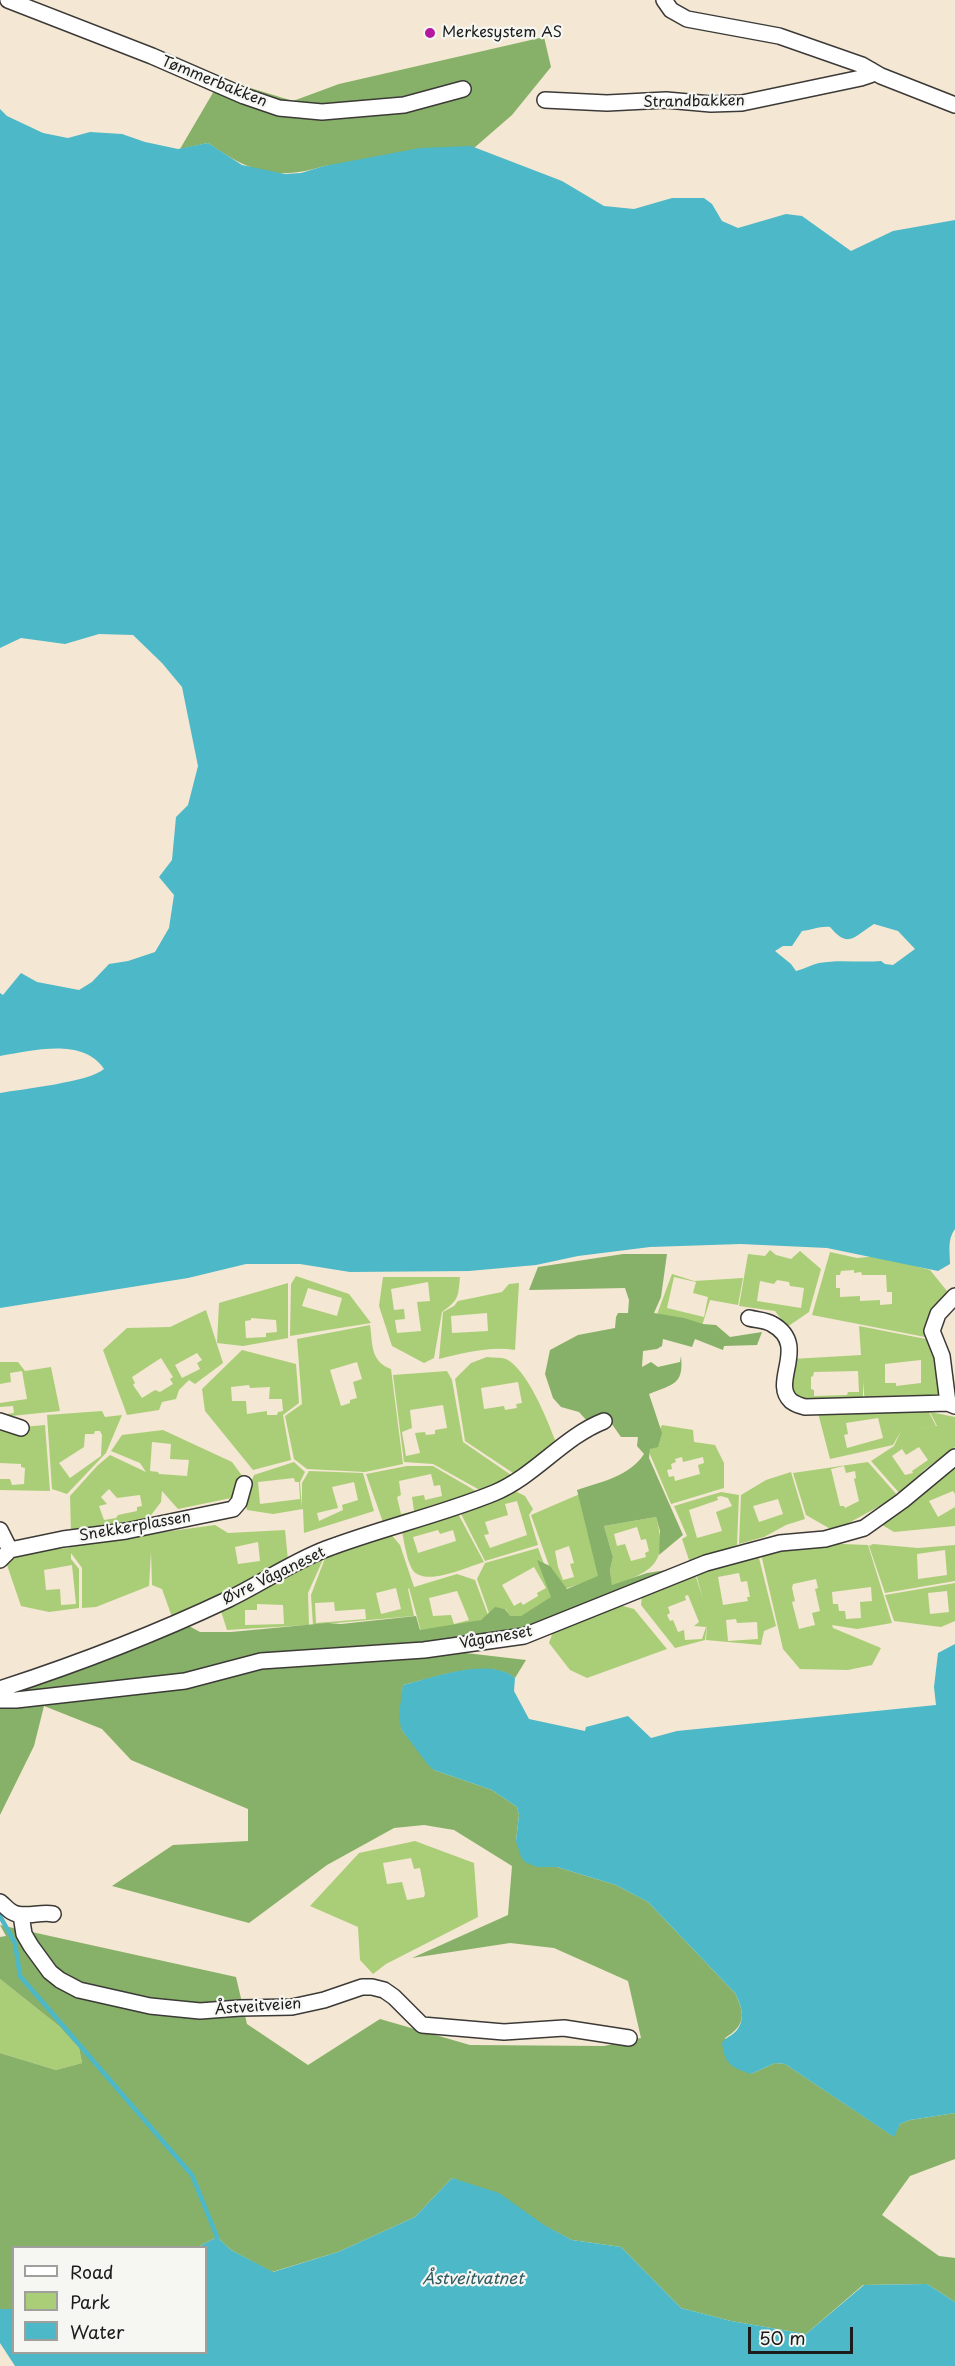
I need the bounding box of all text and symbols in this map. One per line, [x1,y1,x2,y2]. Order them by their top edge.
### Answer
place label: Merkesystem AS [442,24,562,42]
marker: Merkesystem AS [423,26,437,40]
street label: Tømmerbakken [159,53,269,111]
street label: Strandbakken [643,92,745,112]
street label: Snekkerplassen [78,1508,192,1546]
street label: Øvre Våganeset [220,1543,328,1609]
street label: Våganeset [458,1623,534,1653]
street label: Åstveitveien [214,1995,302,2019]
legend [12,2246,207,2354]
text: Road [70,2258,114,2285]
water label: Åstveitvatnet [422,2270,524,2290]
text: Park [70,2288,110,2315]
scale bar [751,2315,856,2353]
text: Water [70,2318,124,2345]
text: 50 m [759,2324,806,2351]

